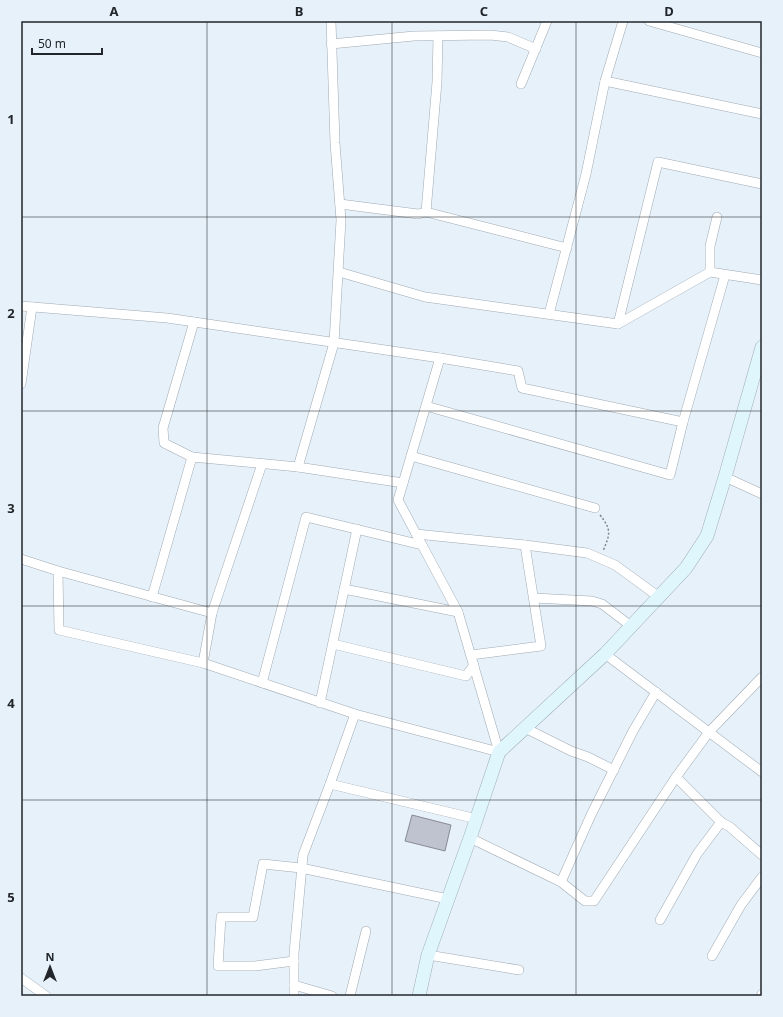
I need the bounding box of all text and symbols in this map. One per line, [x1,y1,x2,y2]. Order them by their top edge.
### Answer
text: A [110,2,119,20]
text: B [295,2,303,20]
text: C [480,2,488,20]
text: D [664,2,674,20]
scale bar [32,30,102,56]
text: 50 m [38,35,66,52]
text: 1 [7,110,15,128]
text: 2 [7,304,15,322]
text: 3 [7,499,15,517]
text: 4 [7,694,15,712]
text: 5 [7,888,15,906]
north arrow [30,947,70,987]
text: N [46,949,54,964]

